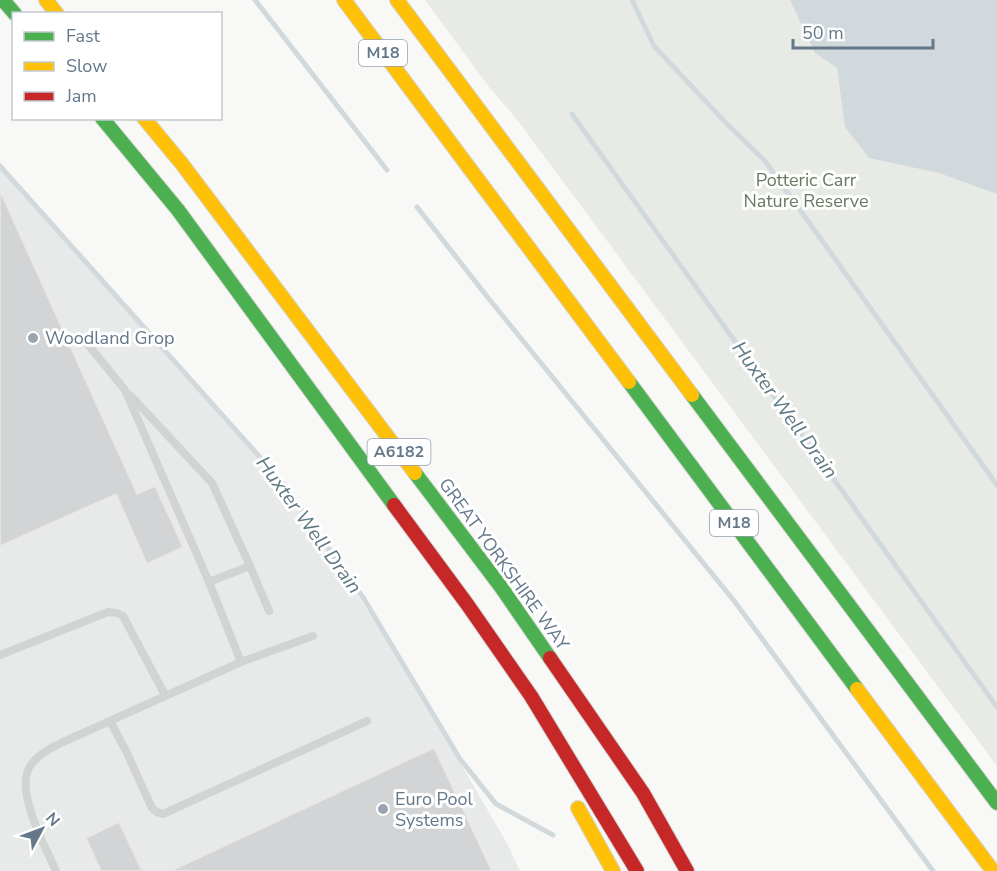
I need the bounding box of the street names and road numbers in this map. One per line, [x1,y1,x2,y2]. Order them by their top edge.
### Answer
road number: M18 [359,40,407,66]
road number: A6182 [368,439,430,465]
street label: GREAT YORKSHIRE WAY [433,473,575,655]
road number: M18 [710,510,758,536]

